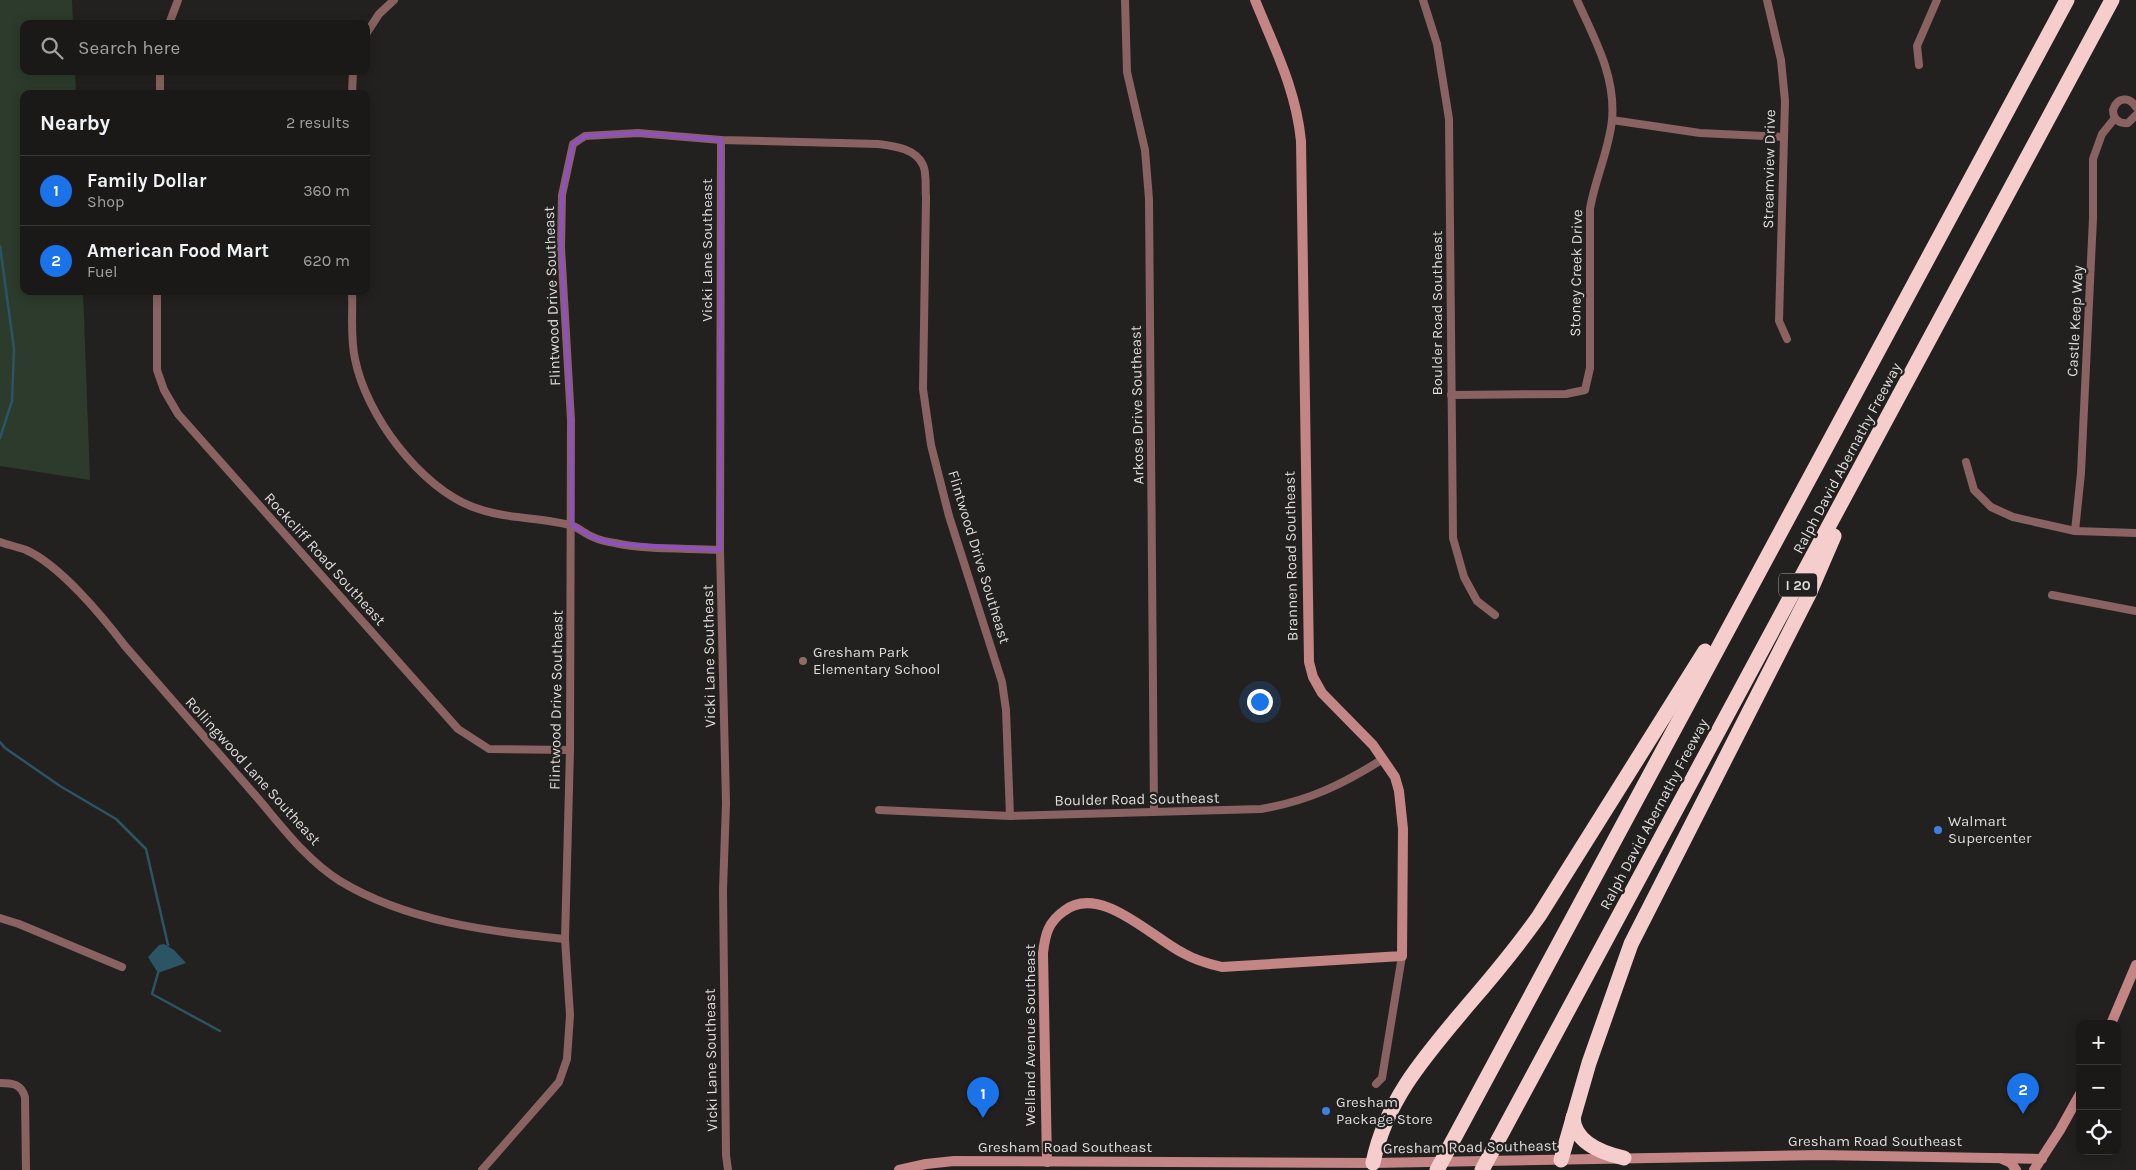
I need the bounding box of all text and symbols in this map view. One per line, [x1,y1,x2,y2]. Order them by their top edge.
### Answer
search box [20,20,370,75]
icon: search [38,34,66,62]
text: Search here [78,37,180,59]
street label: Streamview Drive [1759,109,1779,229]
text: Nearby [40,111,110,135]
text: 2 results [286,113,350,132]
text: Family Dollar [87,170,206,192]
street label: Vicki Lane Southeast [698,178,716,322]
text: 1 [53,181,59,200]
text: 360 m [303,181,350,200]
text: Shop [87,192,124,211]
street label: Flintwood Drive Southeast [540,205,564,386]
street label: Stoney Creek Drive [1566,209,1586,337]
street label: Boulder Road Southeast [1428,230,1446,396]
text: American Food Mart [87,240,269,262]
text: 2 [51,251,61,270]
text: 620 m [303,251,350,270]
text: Fuel [87,262,117,281]
street label: Castle Keep Way [2063,265,2087,377]
street label: Arkose Drive Southeast [1127,325,1147,485]
street label: Ralph David Abernathy Freeway [1789,359,1905,557]
street label: Flintwood Drive Southeast [944,468,1014,646]
street label: Brannen Road Southeast [1281,470,1301,641]
street label: Rockcliff Road Southeast [261,489,390,629]
road number: I 20 [1779,574,1817,596]
street label: Vicki Lane Southeast [699,584,719,728]
street label: Flintwood Drive Southeast [545,609,567,790]
place label: Gresham Park Elementary School [813,643,940,678]
marker: Gresham Park Elementary School [797,655,809,667]
your location [1247,689,1273,715]
street label: Rollingwood Lane Southeast [182,693,325,849]
street label: Ralph David Abernathy Freeway [1596,715,1712,913]
street label: Boulder Road Southeast [1054,789,1220,809]
place label: Walmart Supercenter [1948,812,2032,847]
marker: Walmart Supercenter [1932,824,1944,836]
street label: Welland Avenue Southeast [1021,944,1039,1126]
street label: Vicki Lane Southeast [701,988,721,1132]
map controls [2076,1020,2121,1155]
button: + [2076,1020,2121,1065]
button: − [2076,1065,2121,1110]
pin: 2 [2007,1073,2039,1114]
pin: 1 [967,1077,999,1118]
place label: Gresham Package Store [1336,1093,1433,1128]
marker: Gresham Package Store [1320,1105,1332,1117]
button: locate [2076,1110,2121,1155]
street label: Gresham Road Southeast [1788,1132,1962,1150]
street label: Gresham Road Southeast [1383,1136,1558,1158]
street label: Gresham Road Southeast [978,1138,1152,1156]

